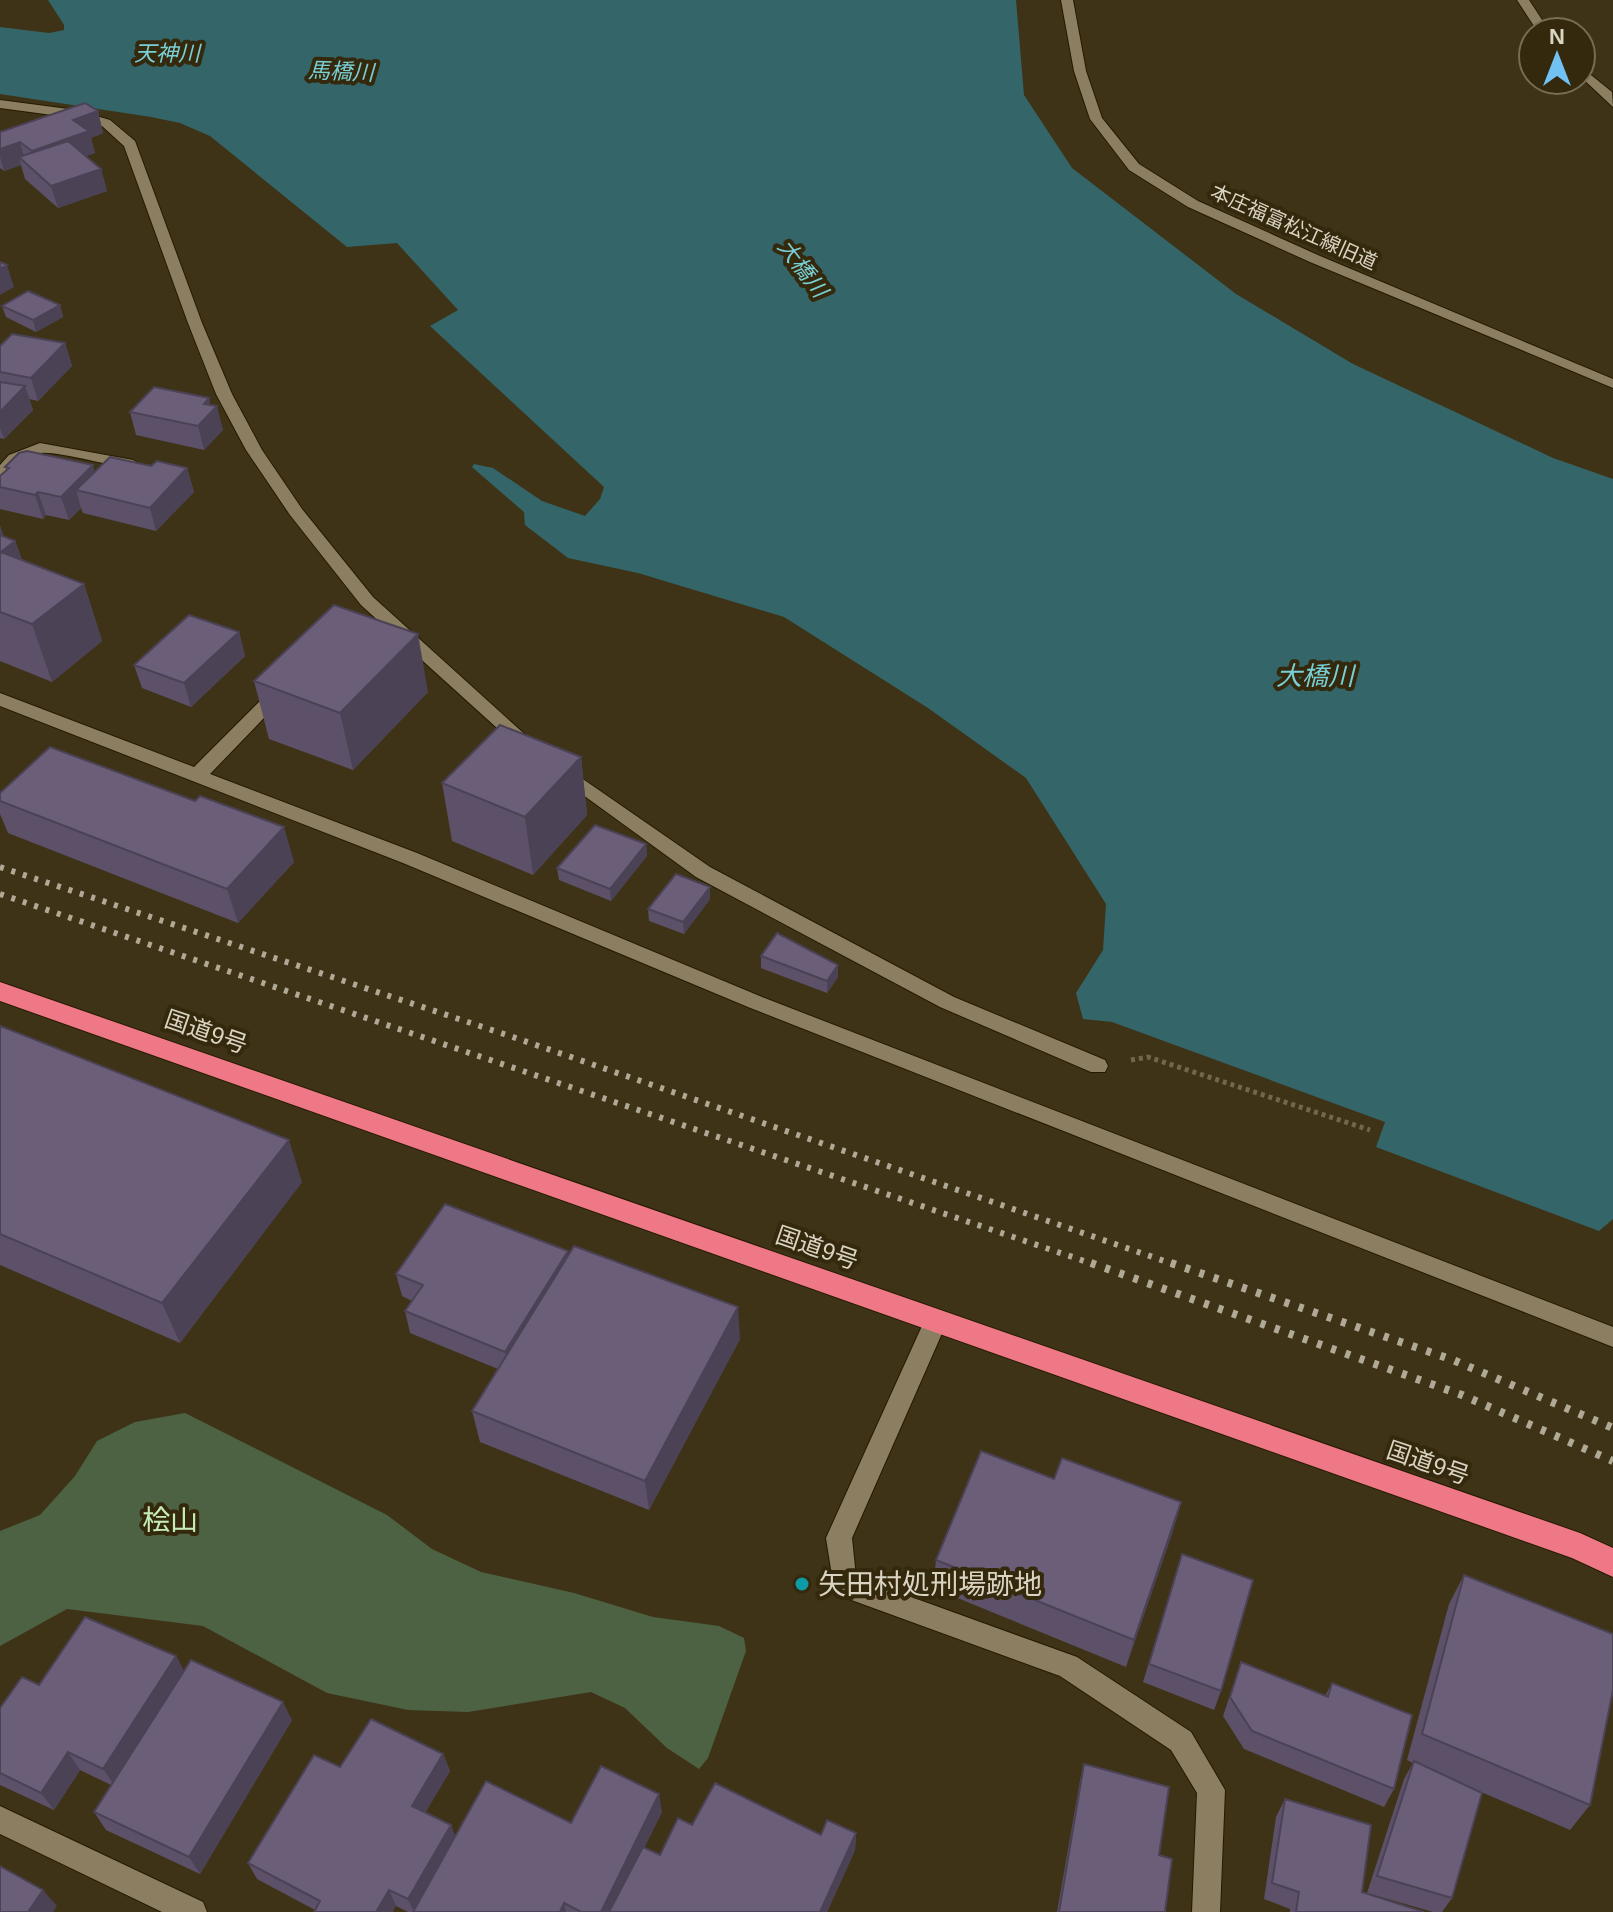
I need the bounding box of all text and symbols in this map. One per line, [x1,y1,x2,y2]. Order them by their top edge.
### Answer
north arrow [1517,16,1597,96]
text: N [1549,24,1565,49]
water label: 天神川 [134,41,202,66]
water label: 馬橋川 [308,58,376,85]
street label: 本庄福富松江線旧道 [1207,180,1381,274]
water label: 大橋川 [773,234,834,304]
water label: 大橋川 [1276,661,1357,691]
street label: 国道9号 [161,1005,251,1058]
street label: 国道9号 [772,1221,862,1274]
street label: 国道9号 [1383,1436,1473,1489]
park label: 桧山 [142,1505,198,1536]
place label: 矢田村処刑場跡地 [818,1569,1042,1600]
marker: 矢田村処刑場跡地 [793,1575,811,1593]

